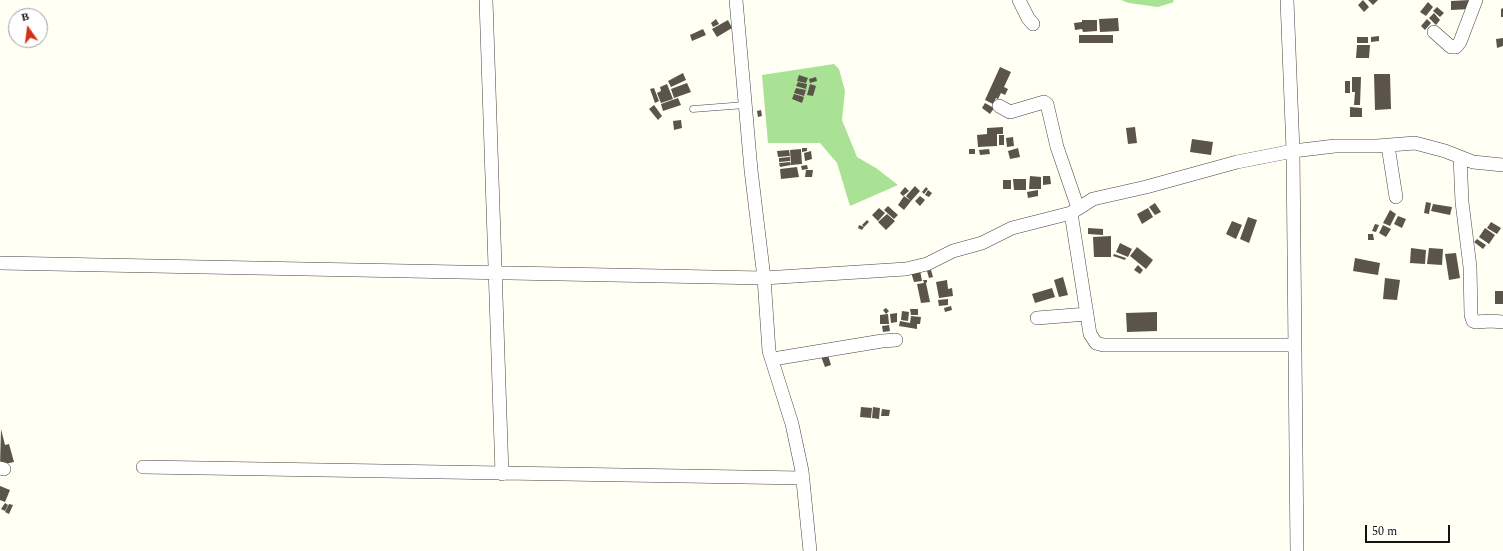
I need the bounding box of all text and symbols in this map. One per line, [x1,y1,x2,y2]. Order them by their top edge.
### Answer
north arrow [8,8,48,48]
text: B [19,8,31,26]
scale bar [1367,517,1452,543]
text: 50 m [1372,522,1397,541]

